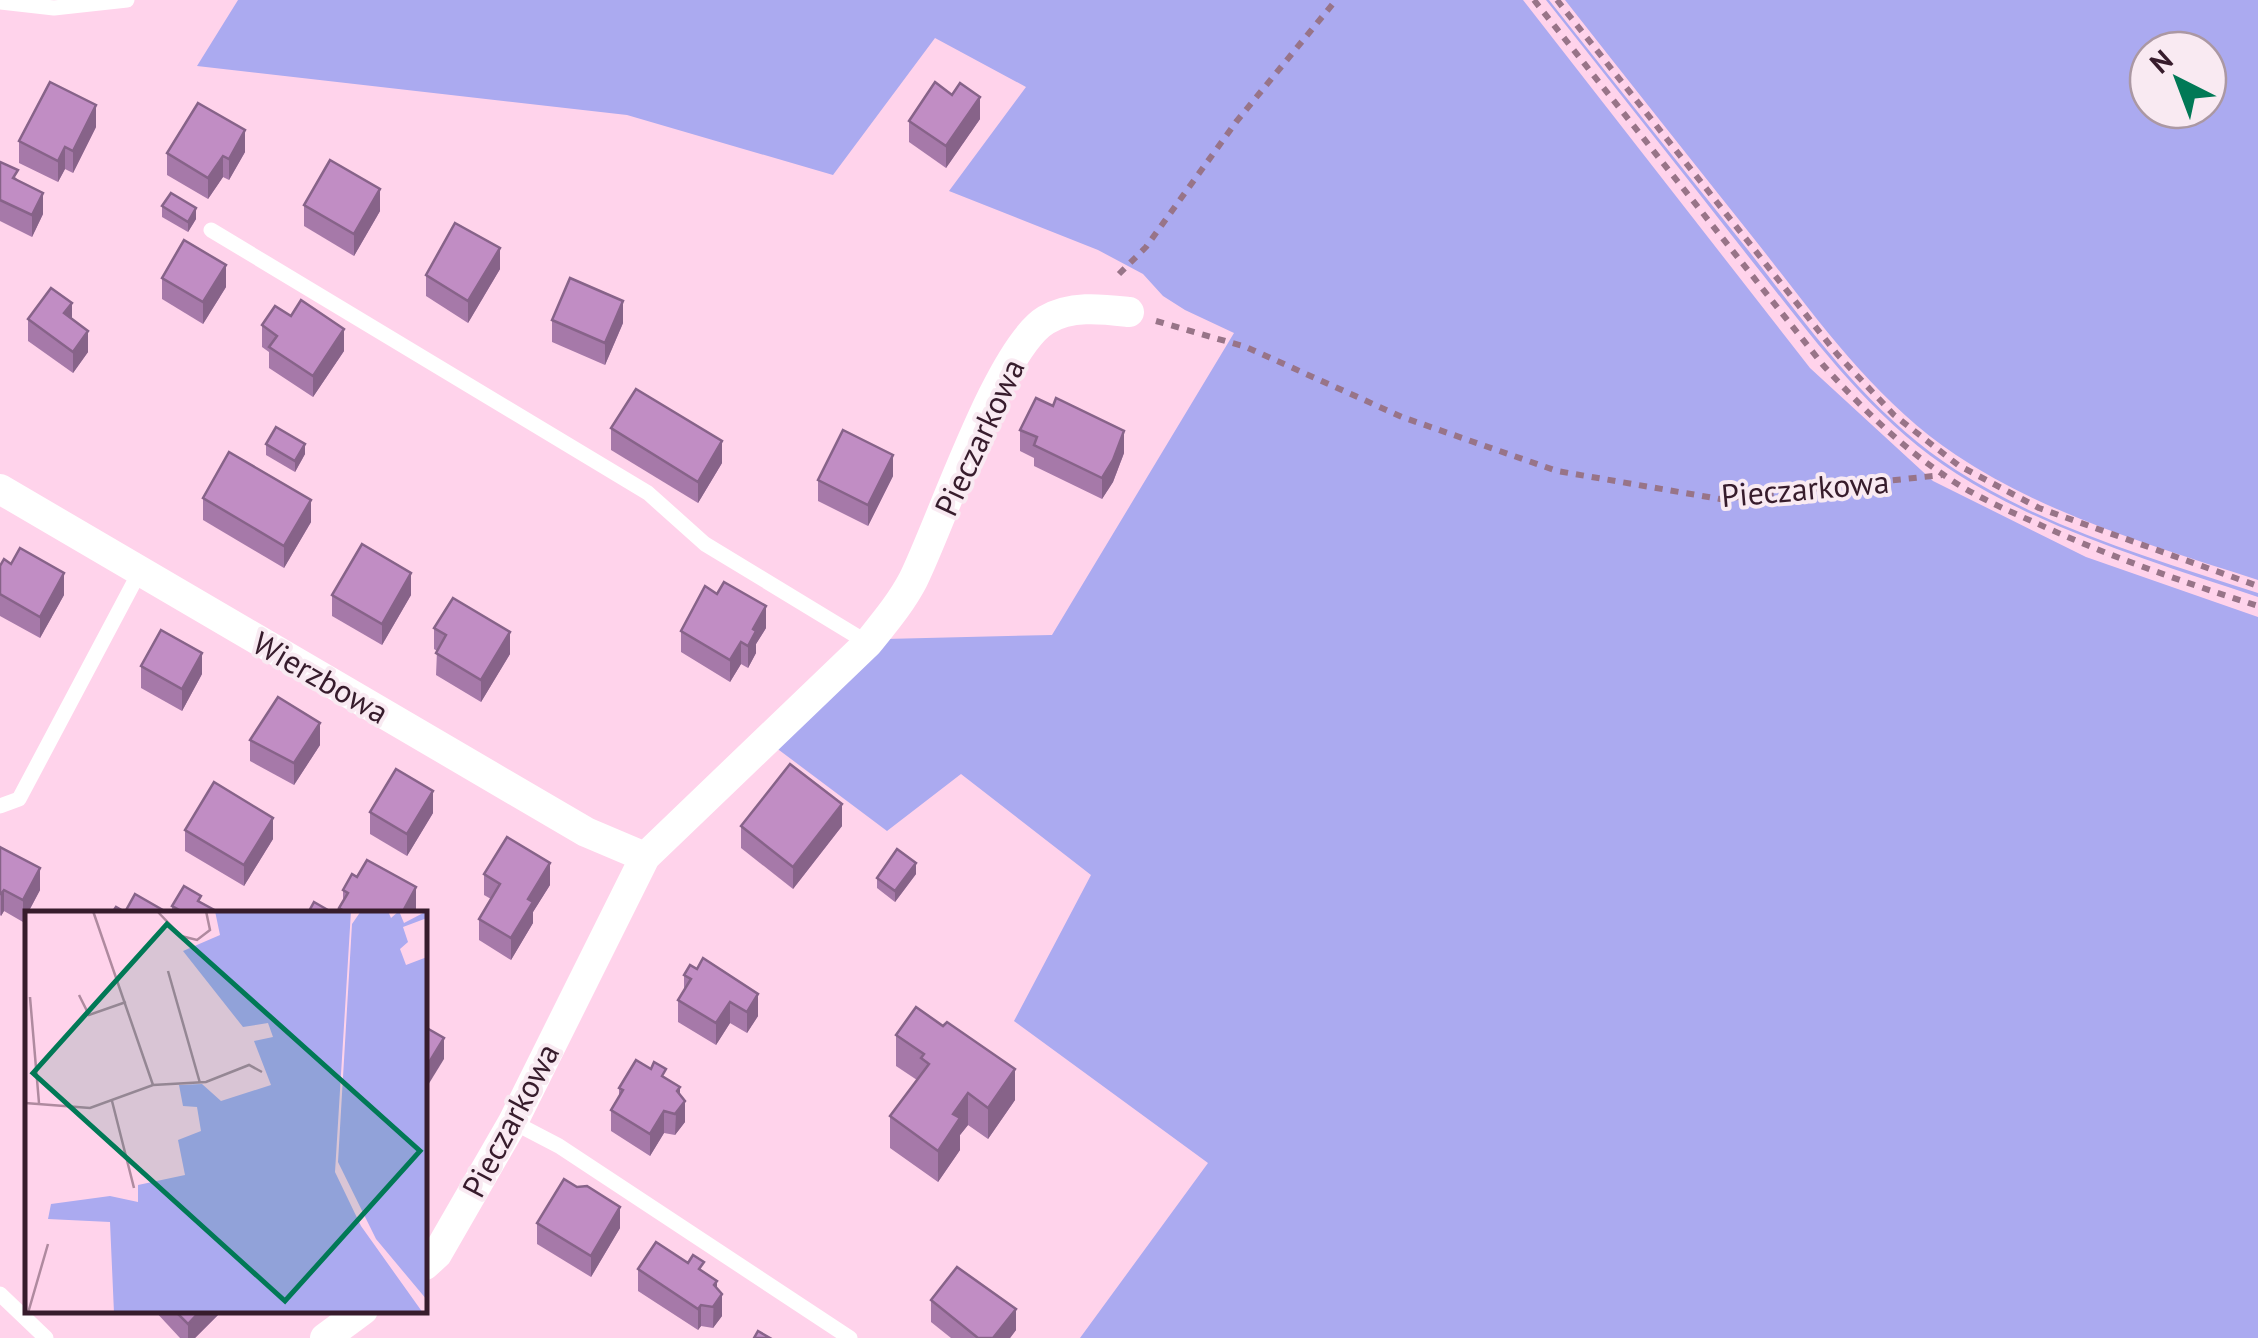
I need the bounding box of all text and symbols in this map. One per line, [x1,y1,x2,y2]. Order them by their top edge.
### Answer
north arrow [2128,30,2228,130]
text: N [2142,41,2180,81]
street label: Pieczarkowa [924,352,1034,522]
street label: Pieczarkowa [1719,460,1891,516]
street label: Wierzbowa [246,621,396,733]
inset map [25,911,428,1313]
street label: Pieczarkowa [452,1036,568,1204]

